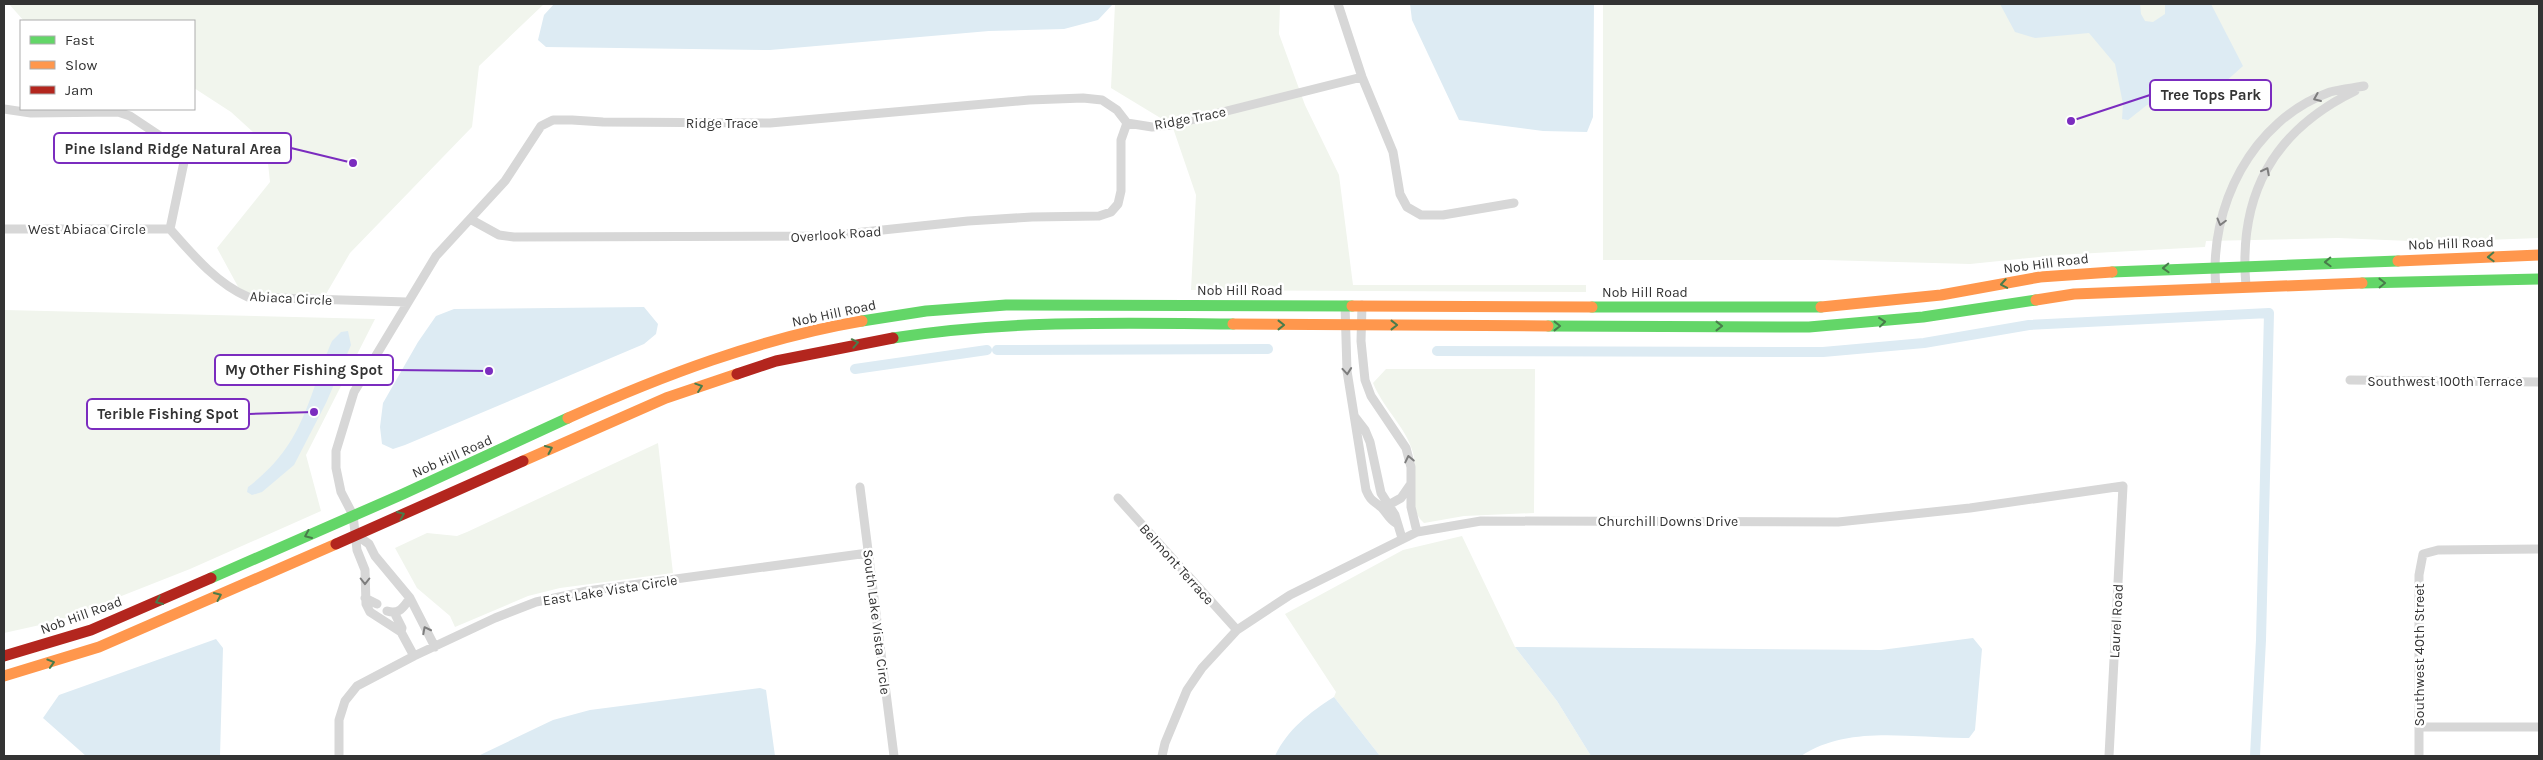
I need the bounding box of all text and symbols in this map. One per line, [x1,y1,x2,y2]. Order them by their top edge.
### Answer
legend [20,20,195,110]
text: Fast [65,31,95,49]
text: Slow [65,56,97,74]
callout: Tree Tops Park [2150,80,2271,110]
text: Jam [65,81,93,99]
text: Tree Tops Park [2161,86,2261,104]
one-way arrow [2313,92,2322,102]
street label: Ridge Trace [1153,103,1227,134]
street label: Ridge Trace [686,115,758,132]
callout: Pine Island Ridge Natural Area [54,133,291,163]
text: Pine Island Ridge Natural Area [64,140,282,158]
one-way arrow [2260,167,2270,176]
one-way arrow [2216,217,2227,226]
street label: West Abiaca Circle [28,221,146,238]
street label: Overlook Road [790,223,882,246]
street label: Nob Hill Road [2408,234,2494,253]
street label: Nob Hill Road [2002,250,2090,277]
one-way arrow [2486,252,2494,262]
one-way arrow [2324,257,2332,268]
one-way arrow [2161,263,2169,274]
one-way arrow [2378,277,2386,288]
one-way arrow [2000,278,2009,288]
street label: Nob Hill Road [1197,282,1283,299]
street label: Nob Hill Road [1602,284,1688,301]
street label: Abiaca Circle [249,288,333,309]
street label: Nob Hill Road [790,296,878,331]
one-way arrow [1878,317,1886,328]
one-way arrow [1278,320,1285,330]
one-way arrow [1391,320,1399,331]
one-way arrow [1554,321,1561,331]
one-way arrow [1716,321,1724,331]
one-way arrow [851,339,860,349]
callout: My Other Fishing Spot [215,355,393,385]
text: My Other Fishing Spot [225,361,383,379]
one-way arrow [1341,368,1352,376]
street label: Southwest 100th Terrace [2367,373,2523,390]
one-way arrow [694,383,703,393]
callout: Terible Fishing Spot [87,399,249,429]
text: Terible Fishing Spot [97,405,239,423]
street label: Nob Hill Road [410,431,495,482]
one-way arrow [544,445,553,456]
one-way arrow [1404,454,1415,463]
one-way arrow [396,511,405,522]
street label: Churchill Downs Drive [1598,513,1738,530]
street label: Belmont Terrace [1136,520,1217,608]
one-way arrow [304,529,313,540]
street label: South Lake Vista Circle [859,548,894,696]
street label: East Lake Vista Circle [542,571,679,610]
one-way arrow [360,578,370,585]
street label: Laurel Road [2106,583,2127,659]
street label: Southwest 40th Street [2411,583,2428,727]
one-way arrow [213,592,222,602]
street label: Nob Hill Road [38,593,124,638]
one-way arrow [155,594,164,605]
one-way arrow [422,626,432,635]
one-way arrow [46,658,54,668]

